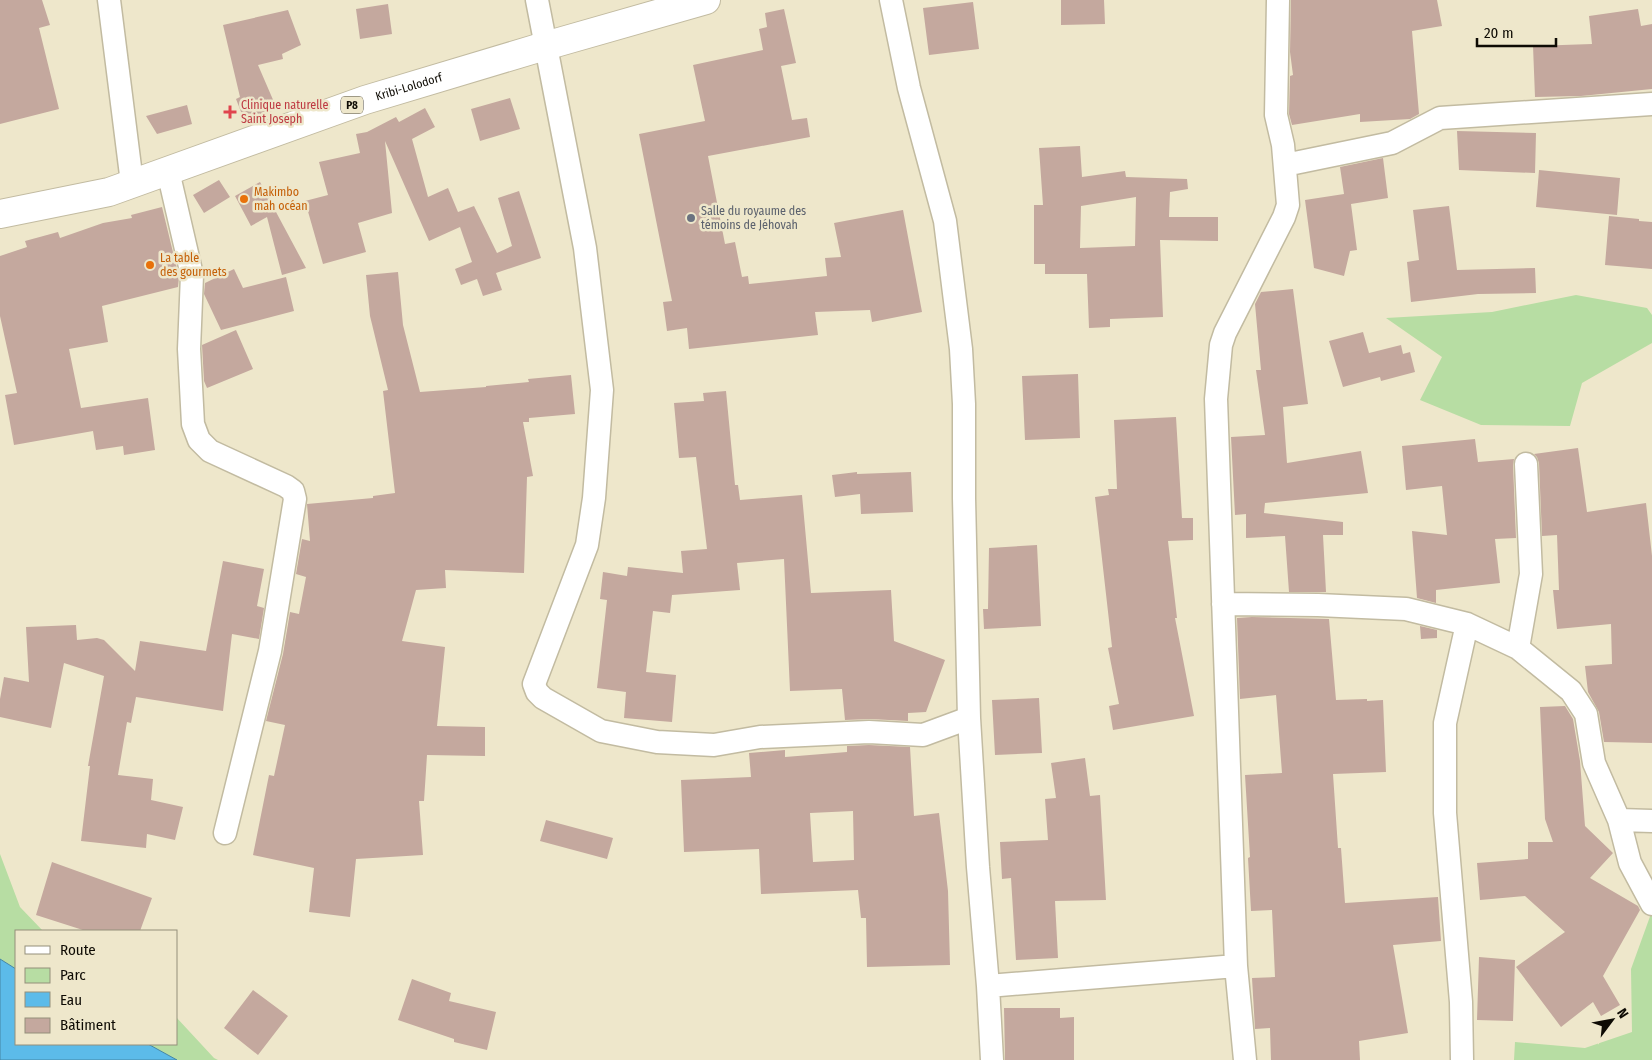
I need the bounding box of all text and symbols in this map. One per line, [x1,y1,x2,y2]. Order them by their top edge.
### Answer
scale bar [1477,15,1556,47]
text: 20 m [1484,24,1514,42]
street label: Kribi-Lolodorf [374,70,445,103]
road number: P8 [341,96,363,114]
place label: Clinique naturelle Saint Joseph [241,98,328,126]
marker: Clinique naturelle Saint Joseph [223,105,237,119]
place label: Makimbo mah océan [254,185,308,213]
marker: Makimbo mah océan [238,193,250,205]
place label: Salle du royaume des témoins de Jéhovah [701,204,806,232]
marker: Salle du royaume des témoins de Jéhovah [685,212,697,224]
place label: La table des gourmets [160,251,227,279]
marker: La table des gourmets [144,259,156,271]
legend [15,930,178,1045]
text: Route [60,941,96,959]
text: Parc [60,966,86,984]
text: Eau [60,991,82,1009]
north arrow [1587,995,1637,1045]
text: N [1613,1005,1632,1021]
text: Bâtiment [60,1016,116,1034]

